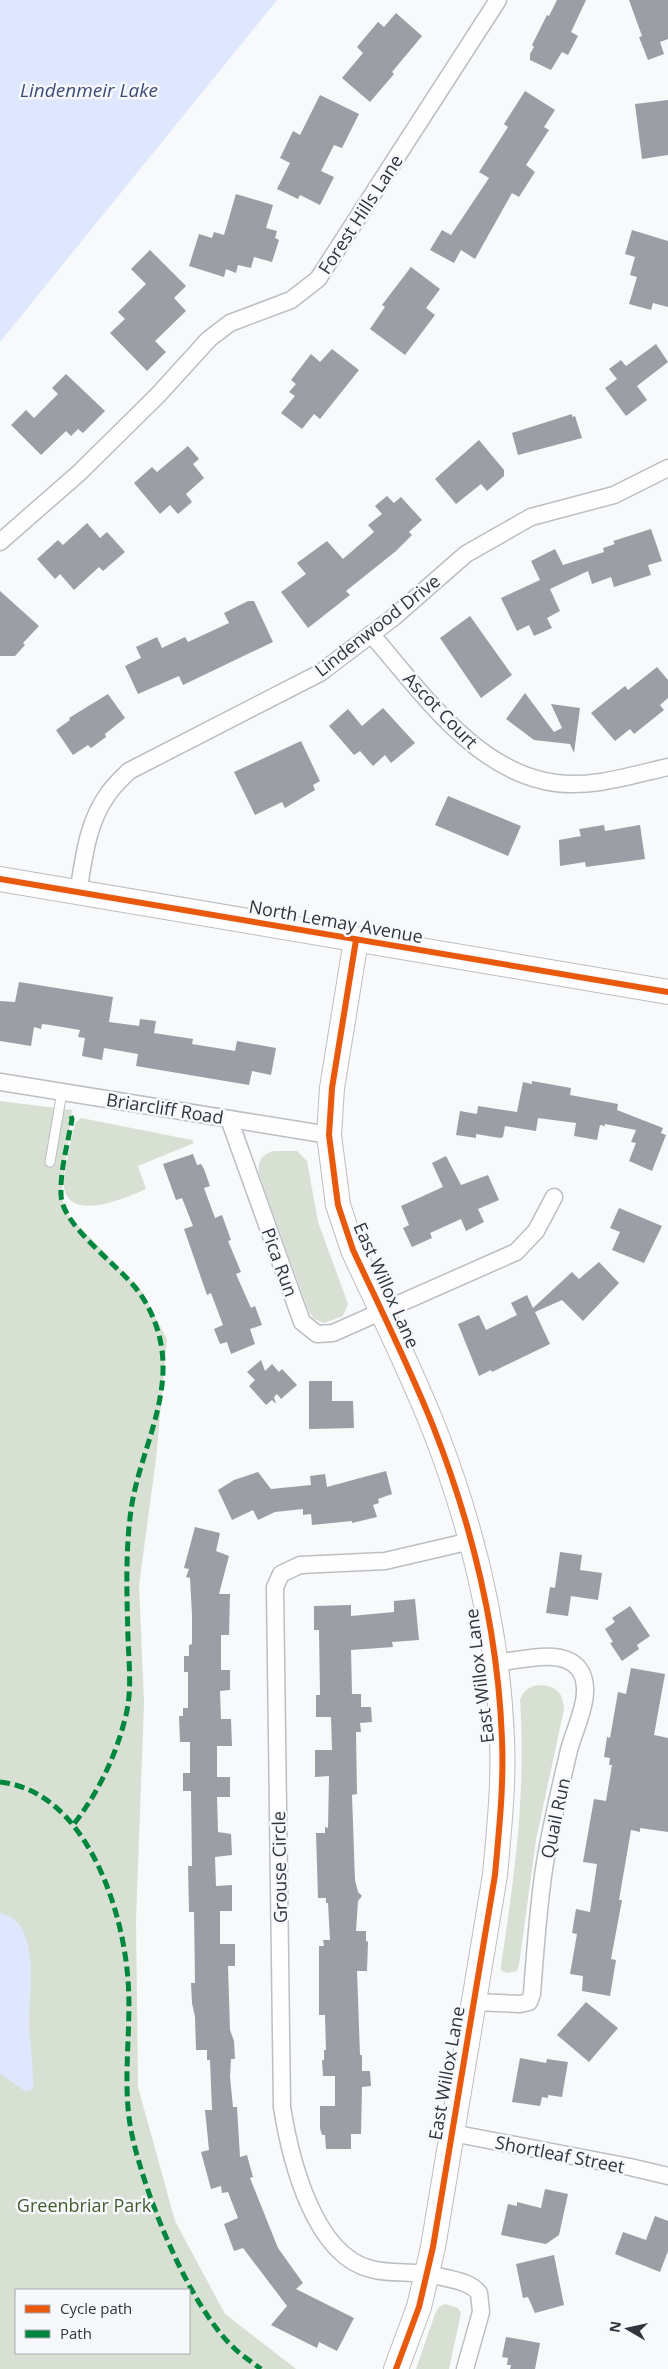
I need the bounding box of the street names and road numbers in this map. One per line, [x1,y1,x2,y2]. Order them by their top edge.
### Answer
street label: Forest Hills Lane [312,150,408,278]
street label: Lindenwood Drive [310,569,444,681]
street label: Ascot Court [399,667,483,753]
street label: North Lemay Avenue [247,894,425,948]
street label: Briarcliff Road [105,1087,225,1129]
street label: East Willox Lane [349,1218,425,1352]
street label: Pica Run [256,1224,304,1300]
street label: East Willox Lane [459,1607,499,1745]
street label: Quail Run [535,1775,575,1861]
street label: Grouse Circle [266,1811,292,1923]
street label: East Willox Lane [422,2004,470,2142]
street label: Shortleaf Street [493,2130,627,2178]

